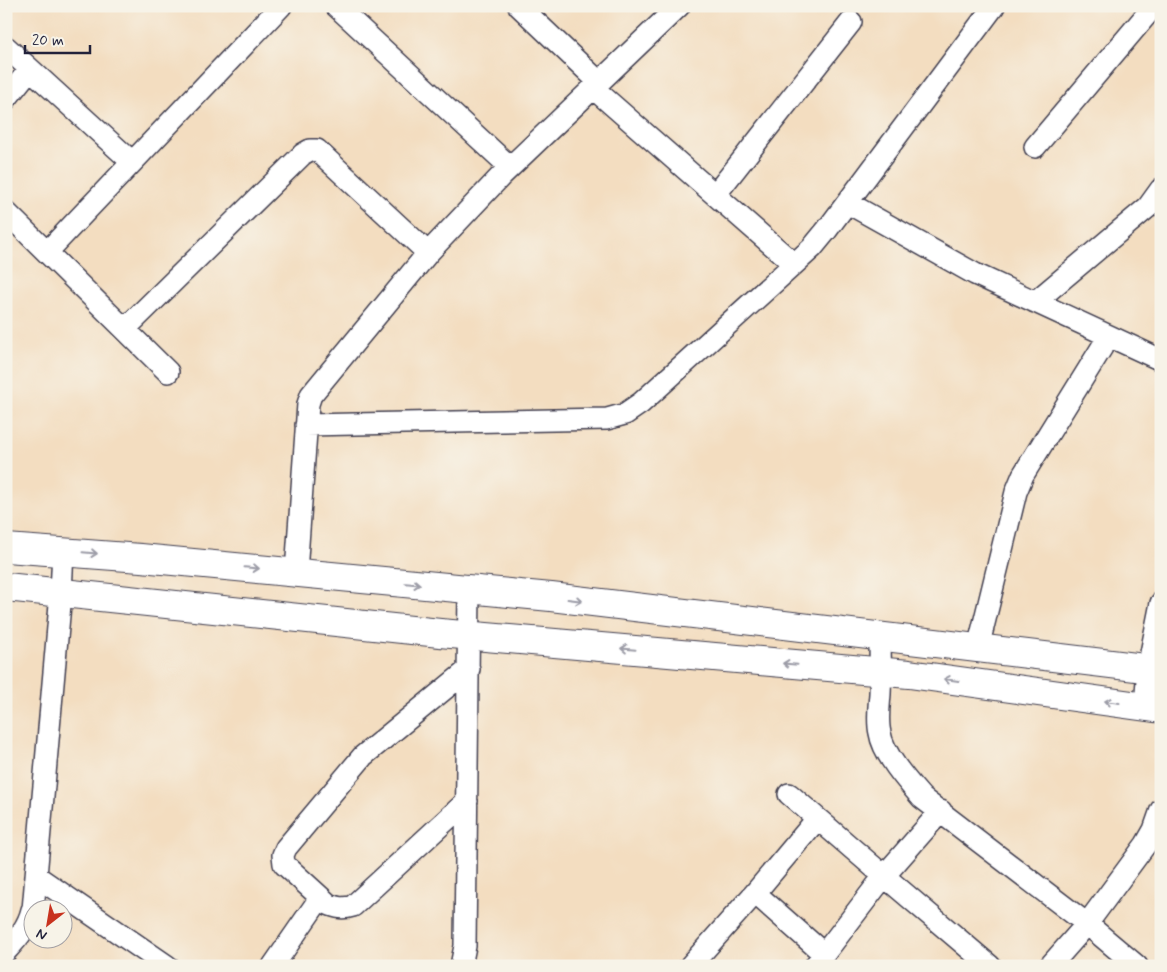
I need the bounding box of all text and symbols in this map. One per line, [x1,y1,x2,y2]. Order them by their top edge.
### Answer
scale bar [25,22,90,54]
text: 20 m [32,31,64,51]
one-way arrow [82,549,98,558]
one-way arrow [243,563,259,573]
one-way arrow [405,579,421,589]
one-way arrow [567,595,583,605]
one-way arrow [620,645,636,654]
one-way arrow [782,659,798,668]
one-way arrow [944,675,960,685]
one-way arrow [1105,697,1121,707]
north arrow [22,900,72,950]
text: N [33,924,50,944]

